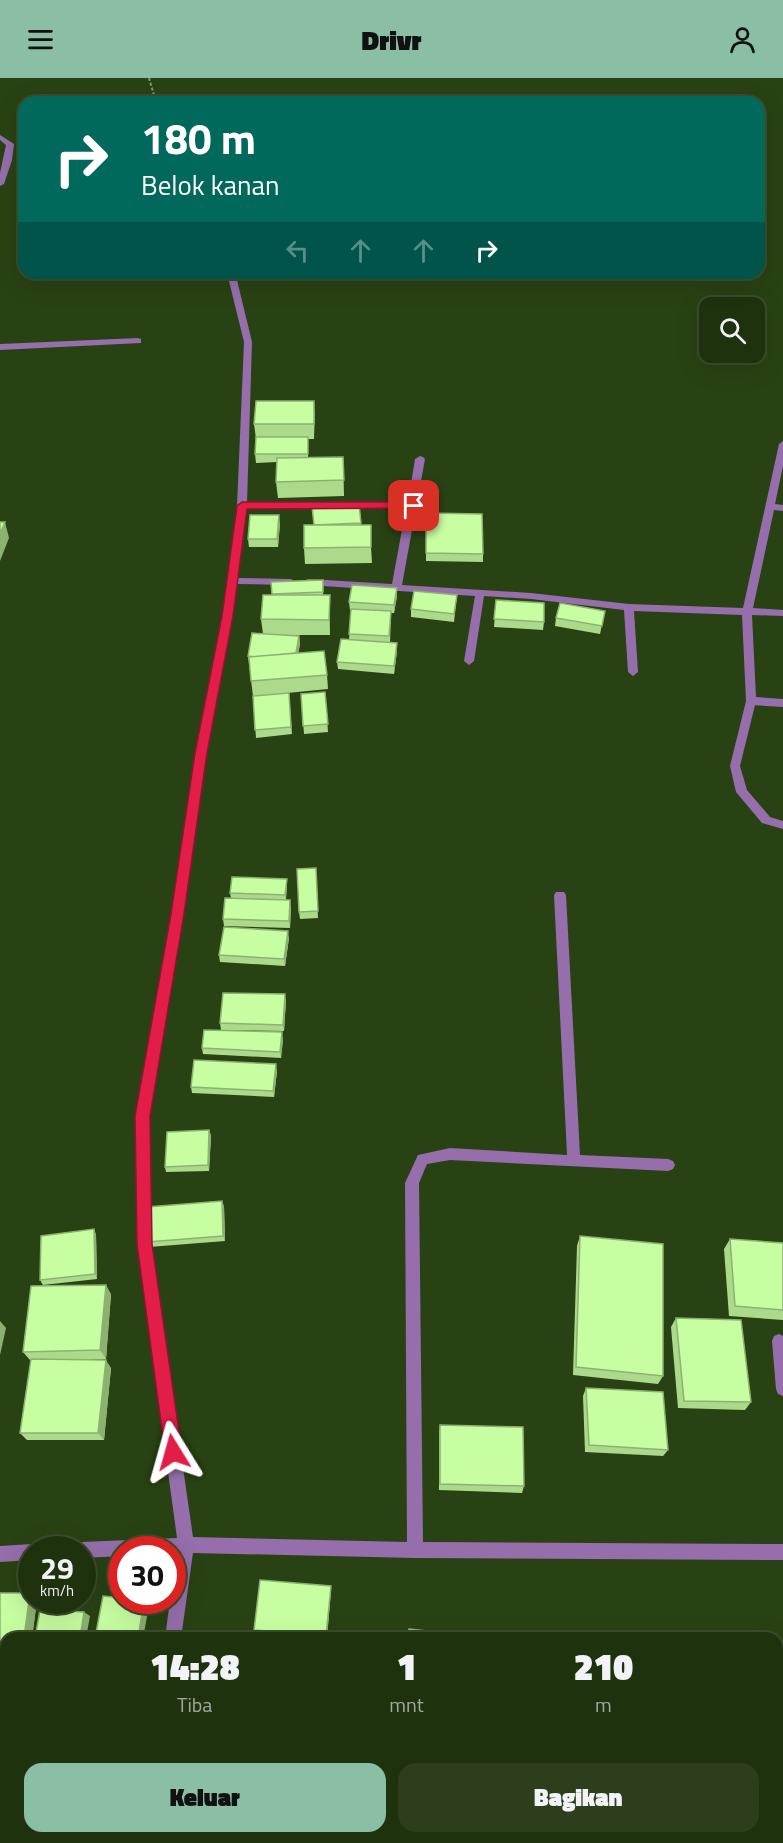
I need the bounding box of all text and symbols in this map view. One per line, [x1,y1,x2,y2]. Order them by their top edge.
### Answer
text: Drivr [362,19,421,60]
icon: menu [24,23,57,56]
icon: person [726,23,759,56]
text: 180 m [141,106,256,170]
icon: right [42,120,120,198]
text: Belok kanan [141,164,280,205]
icon: left [281,234,314,267]
icon: ahead [344,234,377,267]
icon: ahead [407,234,440,267]
icon: right [470,234,503,267]
map controls [699,297,765,363]
button: search [699,297,765,363]
pin [388,480,439,531]
icon: arrive [397,489,430,522]
position arrow [141,1420,205,1484]
speed limit sign: 30 [108,1536,186,1614]
text: 29 [40,1545,74,1591]
text: km/h [40,1579,74,1602]
text: 14:28 [150,1639,239,1694]
text: 1 [397,1639,416,1694]
text: 210 [574,1639,633,1694]
text: Tiba [177,1689,212,1720]
text: mnt [389,1689,424,1720]
text: m [595,1689,612,1720]
button: Keluar [24,1763,386,1832]
button: Bagikan [398,1763,759,1832]

